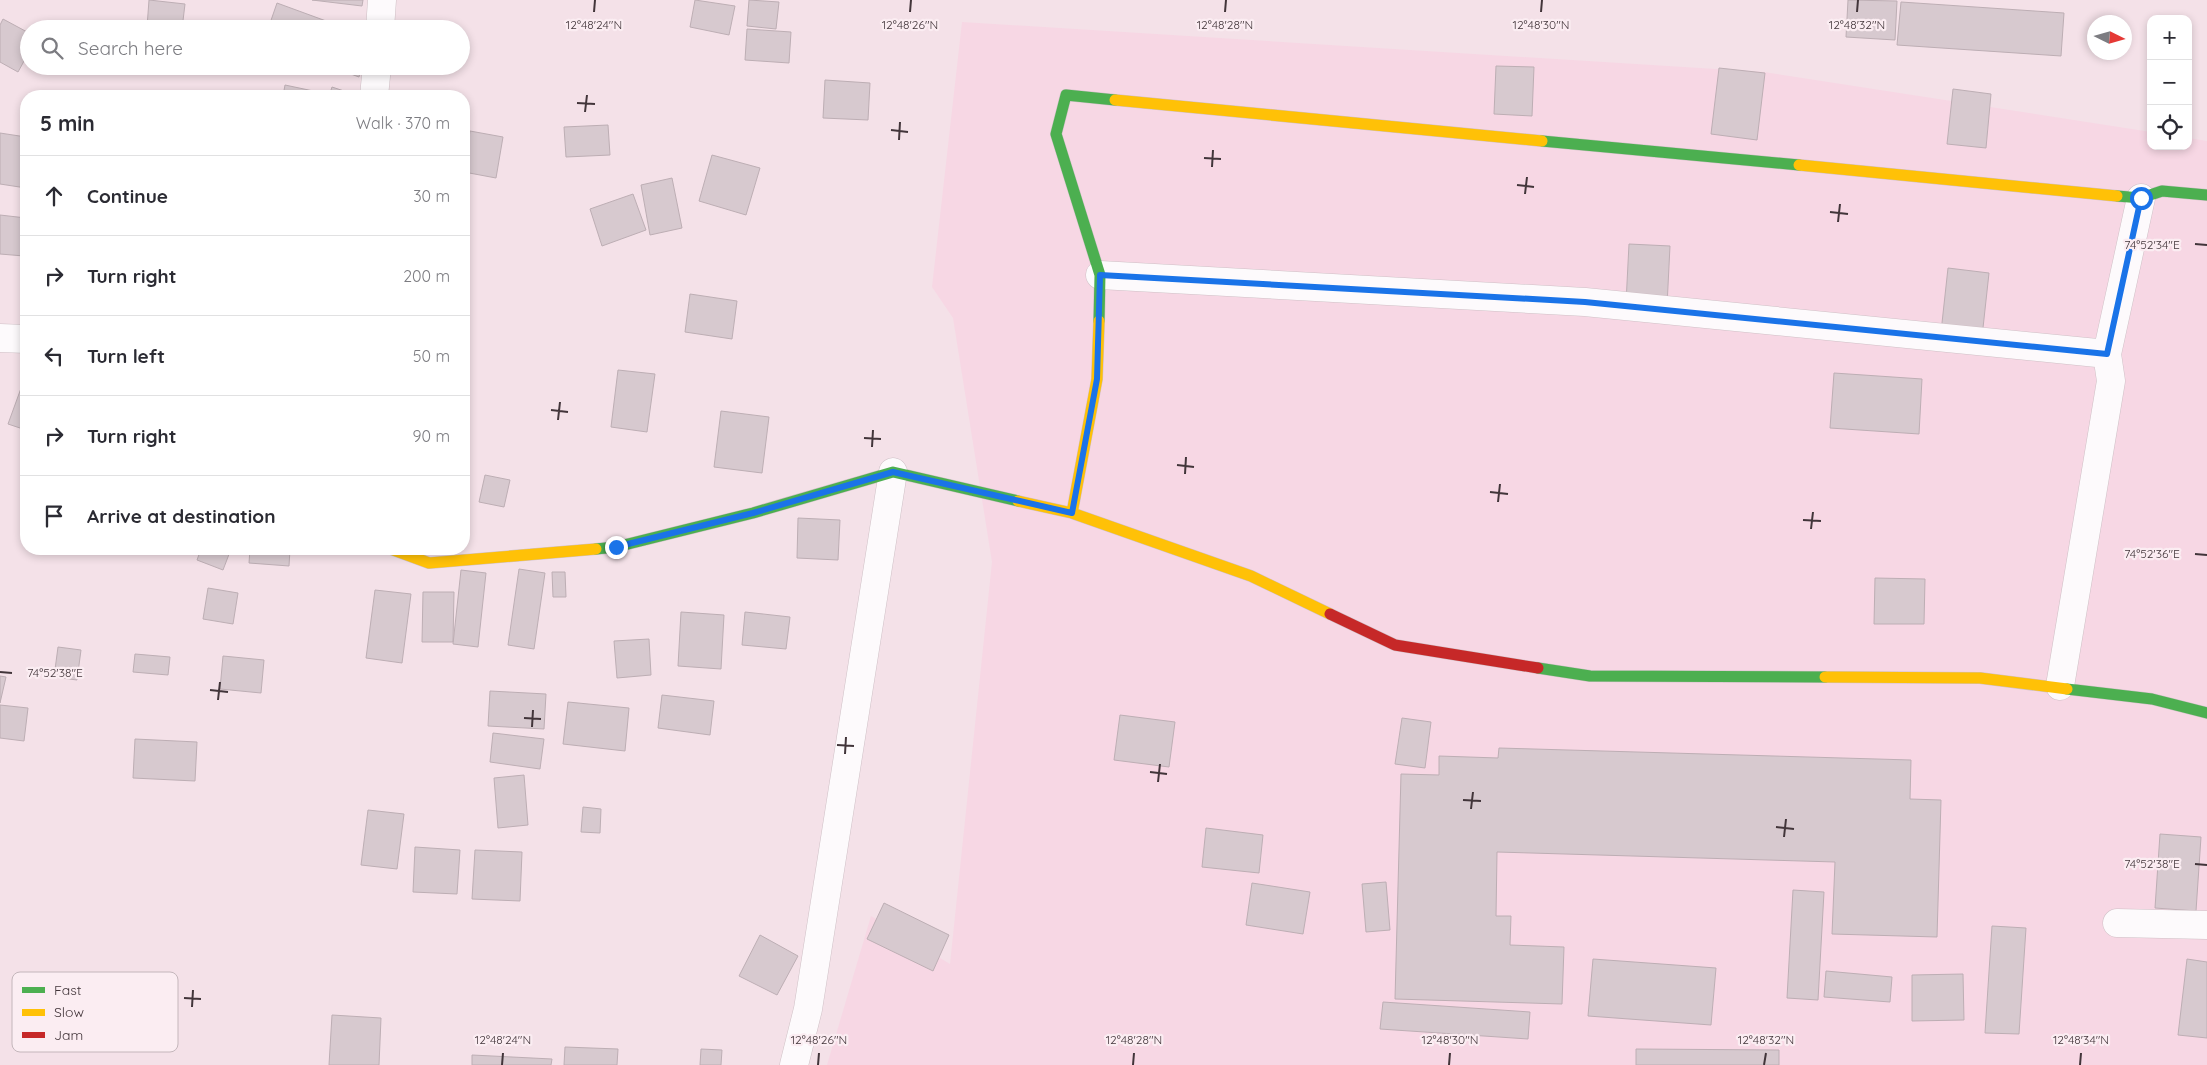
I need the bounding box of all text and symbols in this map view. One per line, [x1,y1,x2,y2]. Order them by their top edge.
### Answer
north arrow [2087,15,2132,60]
map controls [2147,15,2192,150]
button: + [2147,15,2192,60]
text: 12°48'24"N [566,17,622,32]
text: 12°48'26"N [882,17,938,32]
text: 12°48'28"N [1197,17,1253,32]
text: 12°48'30"N [1513,17,1569,32]
text: 12°48'32"N [1829,17,1885,32]
search box [20,20,470,75]
icon: search [38,34,66,62]
text: Search here [78,36,183,60]
button: − [2147,60,2192,105]
button: locate [2147,105,2192,150]
text: 5 min [40,110,95,136]
text: Walk · 370 m [356,113,450,133]
icon: ahead [40,182,68,210]
text: Continue [87,184,168,208]
text: 30 m [413,186,450,206]
route start [2130,187,2153,210]
text: 74°52'34"E [2124,237,2180,252]
icon: right [40,262,68,290]
text: Turn right [87,264,176,288]
text: 200 m [403,266,450,286]
icon: left [40,342,68,370]
text: Turn left [87,344,165,368]
text: 50 m [413,346,450,366]
icon: right [40,422,68,450]
text: Turn right [87,424,176,448]
text: 90 m [413,426,450,446]
icon: arrive [40,502,68,530]
text: Arrive at destination [87,504,276,528]
route end [605,536,628,559]
text: 74°52'36"E [2124,546,2180,561]
text: 74°52'38"E [27,665,83,680]
text: 74°52'38"E [2124,856,2180,871]
legend [12,972,178,1052]
text: Fast [54,981,82,999]
text: Slow [54,1003,84,1021]
text: Jam [54,1026,83,1044]
text: 12°48'24"N [475,1032,531,1047]
text: 12°48'26"N [791,1032,847,1047]
text: 12°48'28"N [1106,1032,1162,1047]
text: 12°48'30"N [1422,1032,1478,1047]
text: 12°48'32"N [1738,1032,1794,1047]
text: 12°48'34"N [2053,1032,2109,1047]

